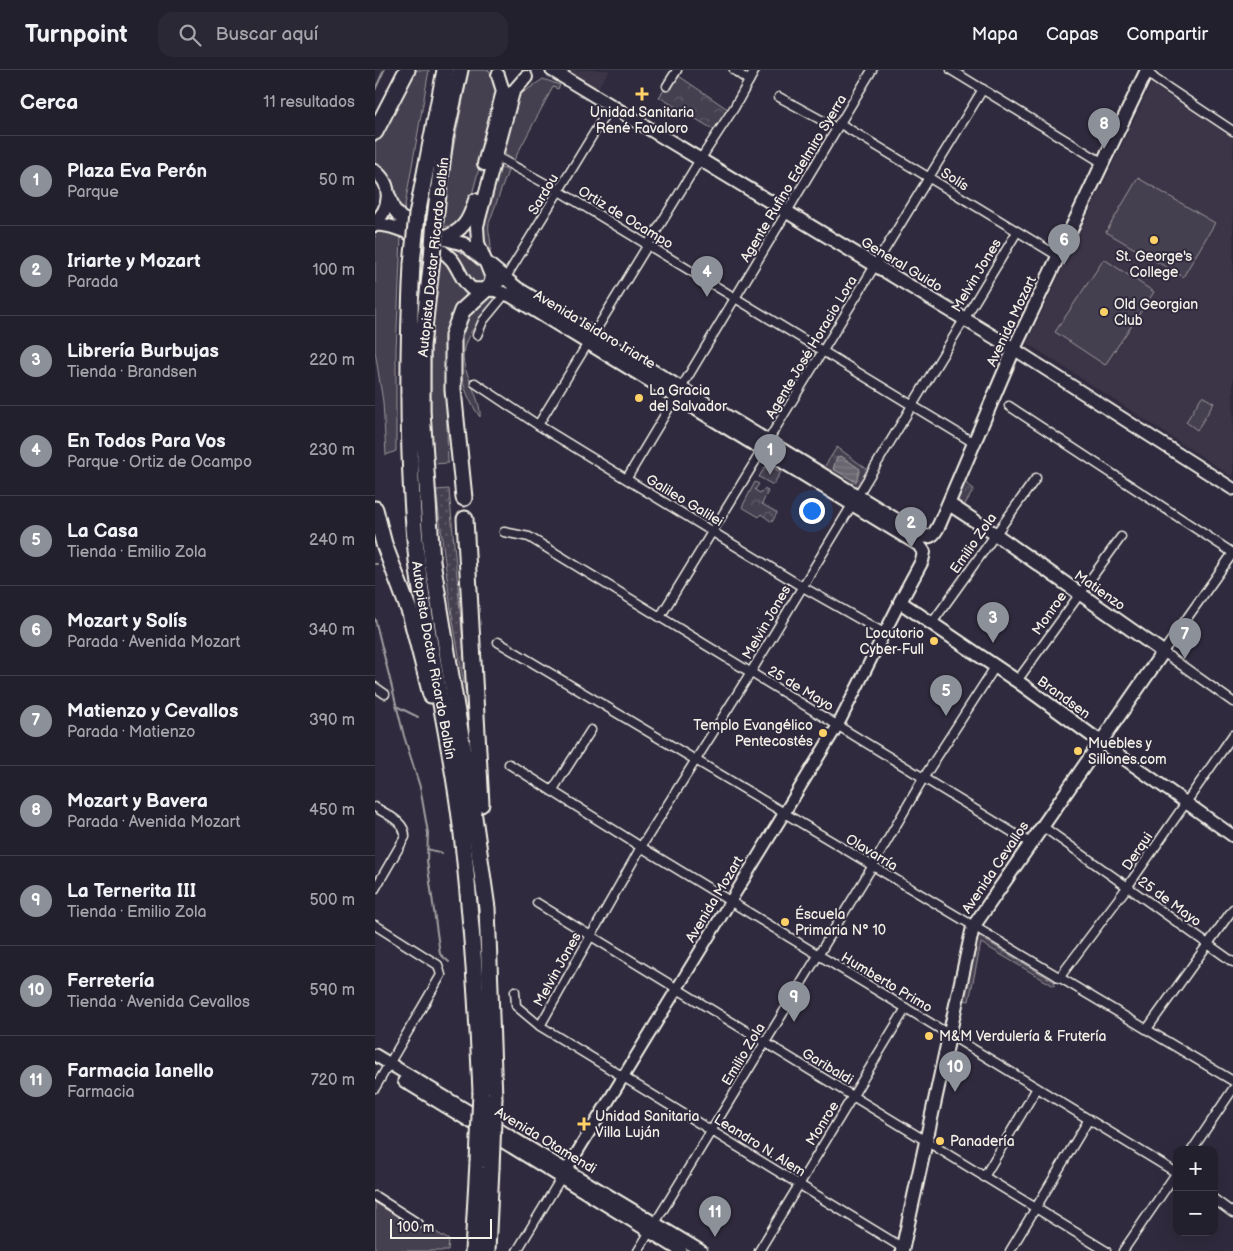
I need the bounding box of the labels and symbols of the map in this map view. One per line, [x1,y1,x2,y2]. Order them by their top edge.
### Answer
marker: Unidad Sanitaria René Favaloro [635,87,649,101]
street label: Agente Rufino Edelmiro Syerra [737,91,850,265]
place label: Unidad Sanitaria René Favaloro [590,104,694,137]
pin: 8 [1088,108,1120,149]
street label: Autopista Doctor Ricardo Balbín [415,156,452,358]
street label: Solís [938,164,972,195]
street label: Sardou [525,171,562,218]
street label: Ortiz de Ocampo [575,182,676,252]
pin: 6 [1048,224,1080,265]
street label: General Guido [858,233,946,295]
marker: St. George's College [1148,234,1160,246]
street label: Melvin Jones [948,235,1005,315]
place label: St. George's College [1116,248,1192,281]
pin: 4 [691,256,723,297]
street label: Agente José Horacio Lora [762,273,861,422]
street label: Avenida Mozart [983,273,1040,369]
street label: Avenida Isidoro Iriarte [531,286,659,373]
place label: Old Georgian Club [1114,296,1198,329]
marker: Old Georgian Club [1098,306,1110,318]
place label: La Gracia del Salvador [649,382,728,415]
marker: La Gracia del Salvador [633,392,645,404]
pin: 1 [754,434,786,475]
street label: Galileo Galilei [643,471,727,530]
your location [799,498,825,524]
pin: 2 [895,507,927,548]
street label: Emilio Zola [946,510,1000,577]
street label: Autopista Doctor Ricardo Balbín [408,560,459,761]
street label: Matienzo [1071,567,1128,614]
street label: Melvin Jones [738,582,794,662]
street label: Monroe [1028,588,1070,638]
pin: 3 [977,602,1009,643]
pin: 7 [1169,618,1201,659]
place label: Locutorio Cyber-Full [860,625,924,658]
marker: Locutorio Cyber-Full [928,635,940,647]
street label: 25 de Mayo [765,662,837,715]
street label: Brandsen [1034,672,1094,722]
pin: 5 [930,675,962,716]
place label: Templo Evangélico Pentecostés [693,717,813,750]
marker: Templo Evangélico Pentecostés [817,727,829,739]
place label: Muebles y Sillones.com [1088,735,1167,768]
marker: Muebles y Sillones.com [1072,745,1084,757]
street label: Avenida Cevallos [958,818,1033,917]
street label: Derqui [1119,829,1156,874]
street label: Olavarría [843,830,901,875]
street label: Avenida Mozart [682,852,747,946]
street label: 25 de Mayo [1135,873,1205,930]
place label: Éscuela Primaria N° 10 [795,905,886,939]
marker: Éscuela Primaria N° 10 [779,916,791,928]
street label: Melvin Jones [530,929,585,1009]
street label: Humberto Primo [838,949,935,1016]
pin: 9 [778,981,810,1022]
street label: Emilio Zola [718,1020,769,1089]
place label: M&M Verdulería & Frutería [939,1028,1106,1045]
marker: M&M Verdulería & Frutería [923,1030,935,1042]
street label: Garibaldi [799,1044,857,1088]
pin: 10 [939,1051,971,1092]
street label: Monroe [802,1098,843,1149]
street label: Avenida Otamendi [492,1103,600,1177]
place label: Unidad Sanitaria Villa Luján [595,1108,700,1141]
street label: Leandro N. Alem [711,1110,809,1180]
marker: Unidad Sanitaria Villa Luján [577,1117,591,1131]
place label: Panadería [950,1133,1015,1150]
marker: Panadería [934,1135,946,1147]
pin: 11 [699,1196,731,1237]
scale bar [390,1216,493,1239]

